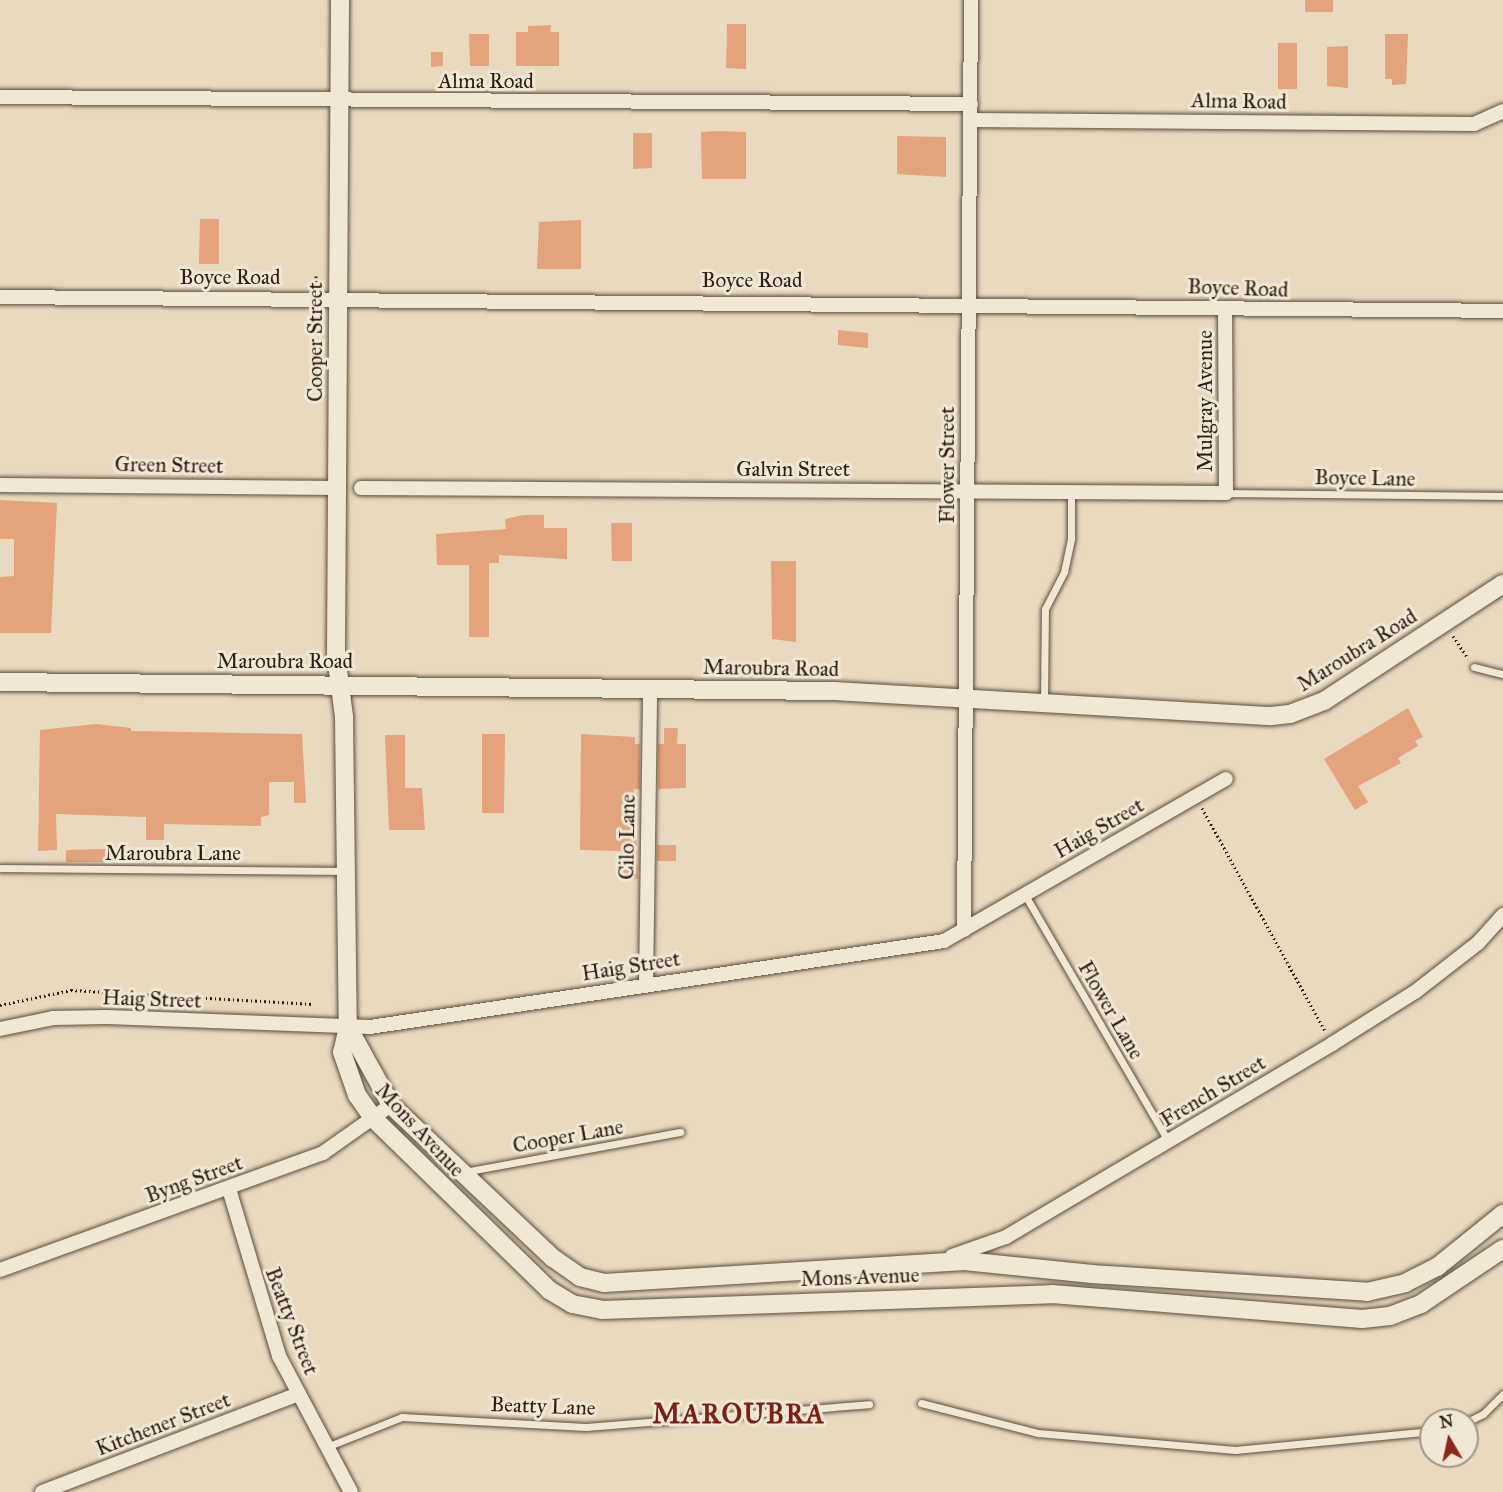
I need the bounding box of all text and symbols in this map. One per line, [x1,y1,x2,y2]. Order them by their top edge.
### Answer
street label: Alma Road [438,68,534,94]
street label: Alma Road [1191,88,1287,114]
street label: Boyce Road [179,264,281,290]
street label: Boyce Road [701,267,803,293]
street label: Boyce Road [1187,274,1289,302]
street label: Cooper Street [302,282,328,402]
street label: Mulgray Avenue [1192,330,1218,472]
street label: Flower Street [934,407,960,523]
street label: Green Street [114,451,224,479]
street label: Galvin Street [736,456,850,482]
street label: Boyce Lane [1314,465,1416,491]
street label: Maroubra Road [1293,603,1421,697]
street label: Maroubra Road [217,648,353,674]
street label: Maroubra Road [703,654,839,682]
street label: Haig Street [1050,792,1148,864]
street label: Cilo Lane [614,794,640,880]
street label: Maroubra Lane [105,840,241,866]
street label: Haig Street [580,946,682,986]
street label: Flower Lane [1073,956,1149,1064]
street label: Haig Street [102,985,202,1013]
street label: French Street [1156,1050,1270,1132]
street label: Mons Avenue [370,1078,470,1182]
street label: Cooper Lane [511,1114,625,1158]
street label: Byng Street [142,1150,246,1208]
street label: Mons Avenue [800,1262,920,1292]
street label: Beatty Street [260,1264,324,1378]
street label: Kitchener Street [92,1387,234,1461]
street label: Beatty Lane [490,1392,596,1420]
district label: MAROUBRA [653,1398,825,1430]
north arrow [1419,1408,1479,1468]
text: N [1438,1411,1455,1432]

